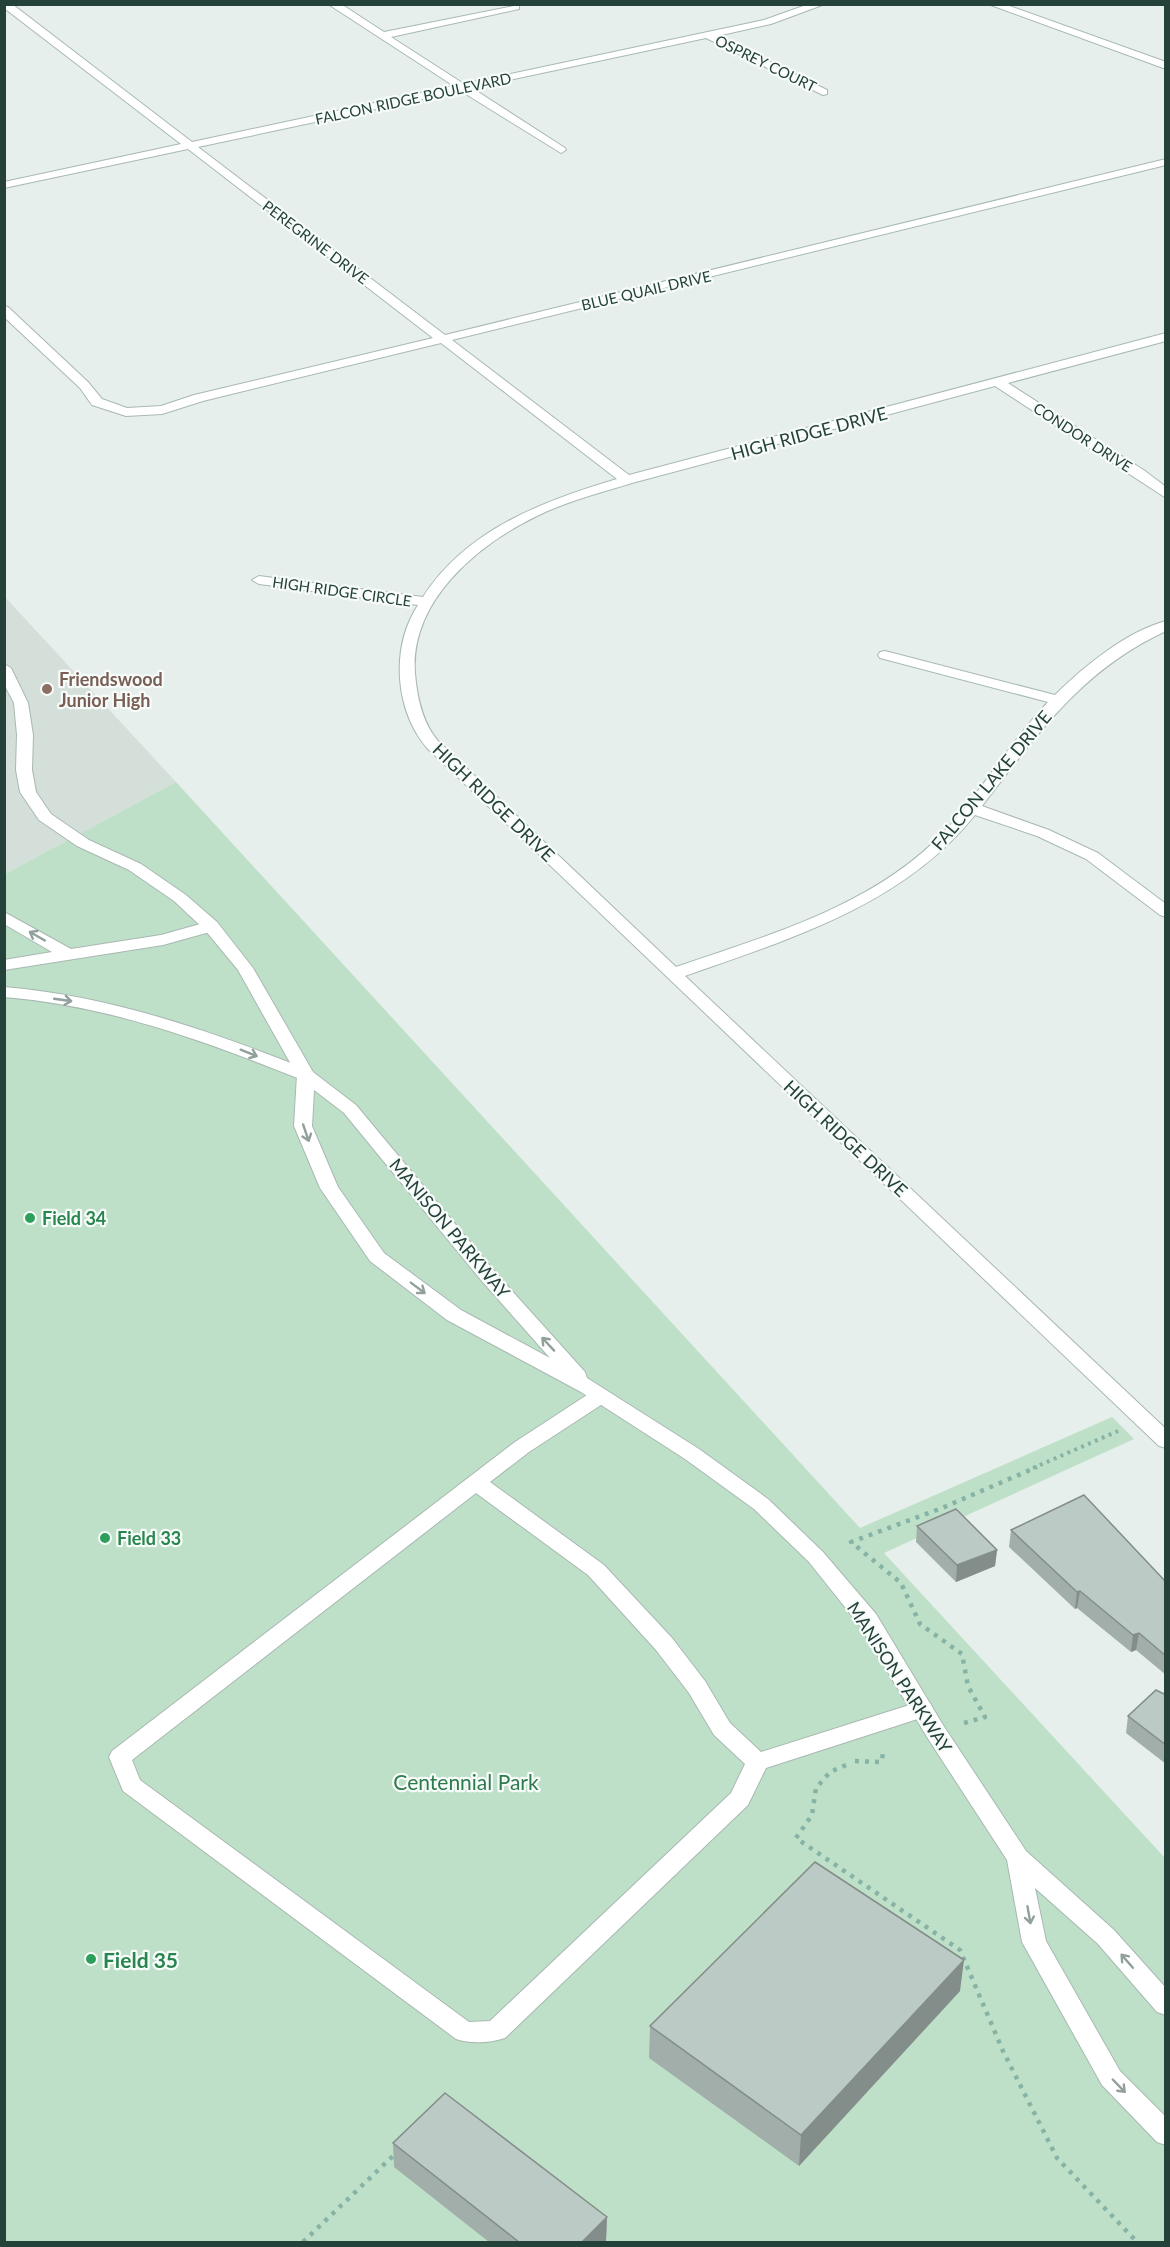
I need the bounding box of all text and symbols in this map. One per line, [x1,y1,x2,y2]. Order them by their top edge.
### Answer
street label: OSPREY COURT [712,31,820,95]
street label: FALCON RIDGE BOULEVARD [313,68,513,128]
street label: PEREGRINE DRIVE [260,196,372,288]
street label: BLUE QUAIL DRIVE [579,266,713,314]
street label: CONDOR DRIVE [1030,398,1136,476]
street label: HIGH RIDGE DRIVE [728,402,890,464]
street label: HIGH RIDGE CIRCLE [271,572,413,610]
place label: Friendswood Junior High [59,668,163,711]
marker: Friendswood Junior High [40,682,54,696]
street label: FALCON LAKE DRIVE [926,706,1056,854]
street label: HIGH RIDGE DRIVE [428,738,560,866]
one-way arrow [29,929,46,941]
one-way arrow [52,994,72,1005]
one-way arrow [240,1048,258,1059]
street label: HIGH RIDGE DRIVE [780,1075,912,1201]
one-way arrow [302,1123,313,1142]
street label: MANISON PARKWAY [385,1154,515,1303]
place label: Field 34 [42,1207,106,1229]
marker: Field 34 [23,1211,37,1225]
one-way arrow [409,1282,425,1294]
one-way arrow [541,1337,555,1352]
place label: Field 33 [117,1527,181,1549]
marker: Field 33 [98,1531,112,1545]
street label: MANISON PARKWAY [843,1597,957,1757]
park label: Centennial Park [393,1769,539,1794]
one-way arrow [1024,1905,1035,1924]
place label: Field 35 [103,1947,178,1972]
marker: Field 35 [84,1952,98,1966]
one-way arrow [1120,1954,1134,1969]
one-way arrow [1112,2078,1126,2093]

